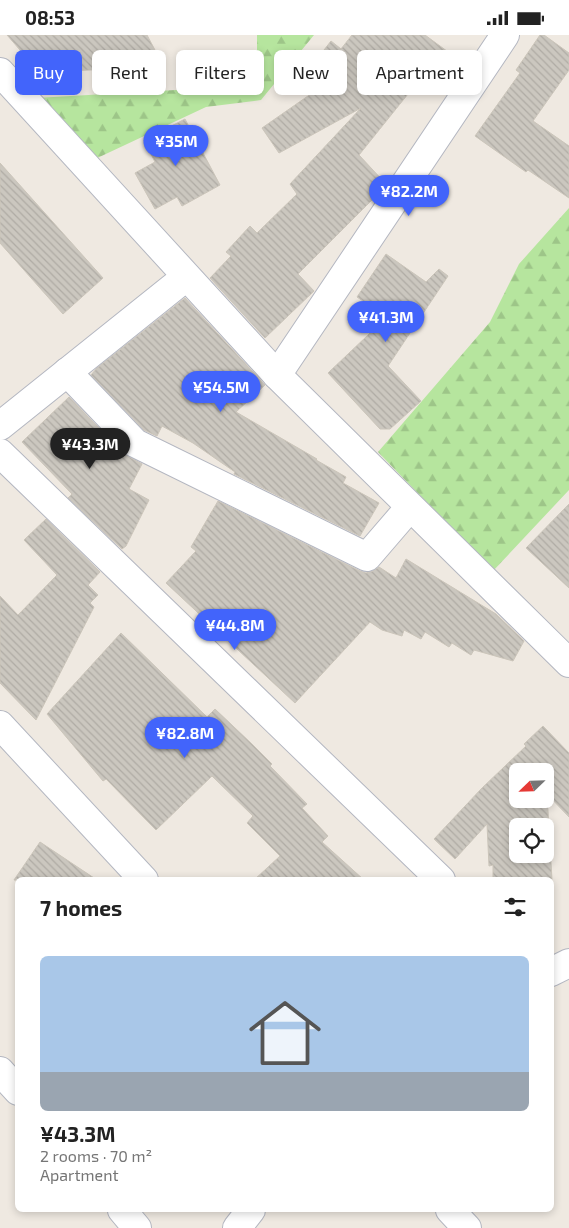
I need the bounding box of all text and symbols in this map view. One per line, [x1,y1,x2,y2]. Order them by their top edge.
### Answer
text: 08:53 [25,6,75,29]
chip: Buy [15,50,82,95]
chip: Rent [92,50,166,95]
chip: Filters [176,50,264,95]
chip: New [274,50,347,95]
chip: Apartment [357,50,482,95]
pin: ¥35M [146,125,206,167]
text: ¥35M [154,131,198,150]
pin: ¥82.2M [368,175,450,217]
text: ¥82.2M [380,181,438,200]
pin: ¥41.3M [345,301,427,343]
text: ¥41.3M [358,307,414,326]
pin: ¥54.5M [180,371,262,413]
text: ¥54.5M [192,377,250,396]
pin: ¥43.3M [49,427,131,470]
text: ¥43.3M [61,434,119,453]
pin: ¥44.8M [194,609,276,651]
text: ¥44.8M [205,615,265,634]
pin: ¥82.8M [144,717,226,759]
text: ¥82.8M [156,723,214,742]
north arrow [509,763,554,807]
map controls [509,763,554,863]
button: locate [509,818,554,863]
icon: filters [501,893,529,921]
text: 7 homes [40,895,122,920]
icon: home [240,988,330,1078]
text: ¥43.3M [40,1121,115,1146]
text: 2 rooms · 70 m² [40,1146,152,1165]
text: Apartment [40,1165,119,1184]

